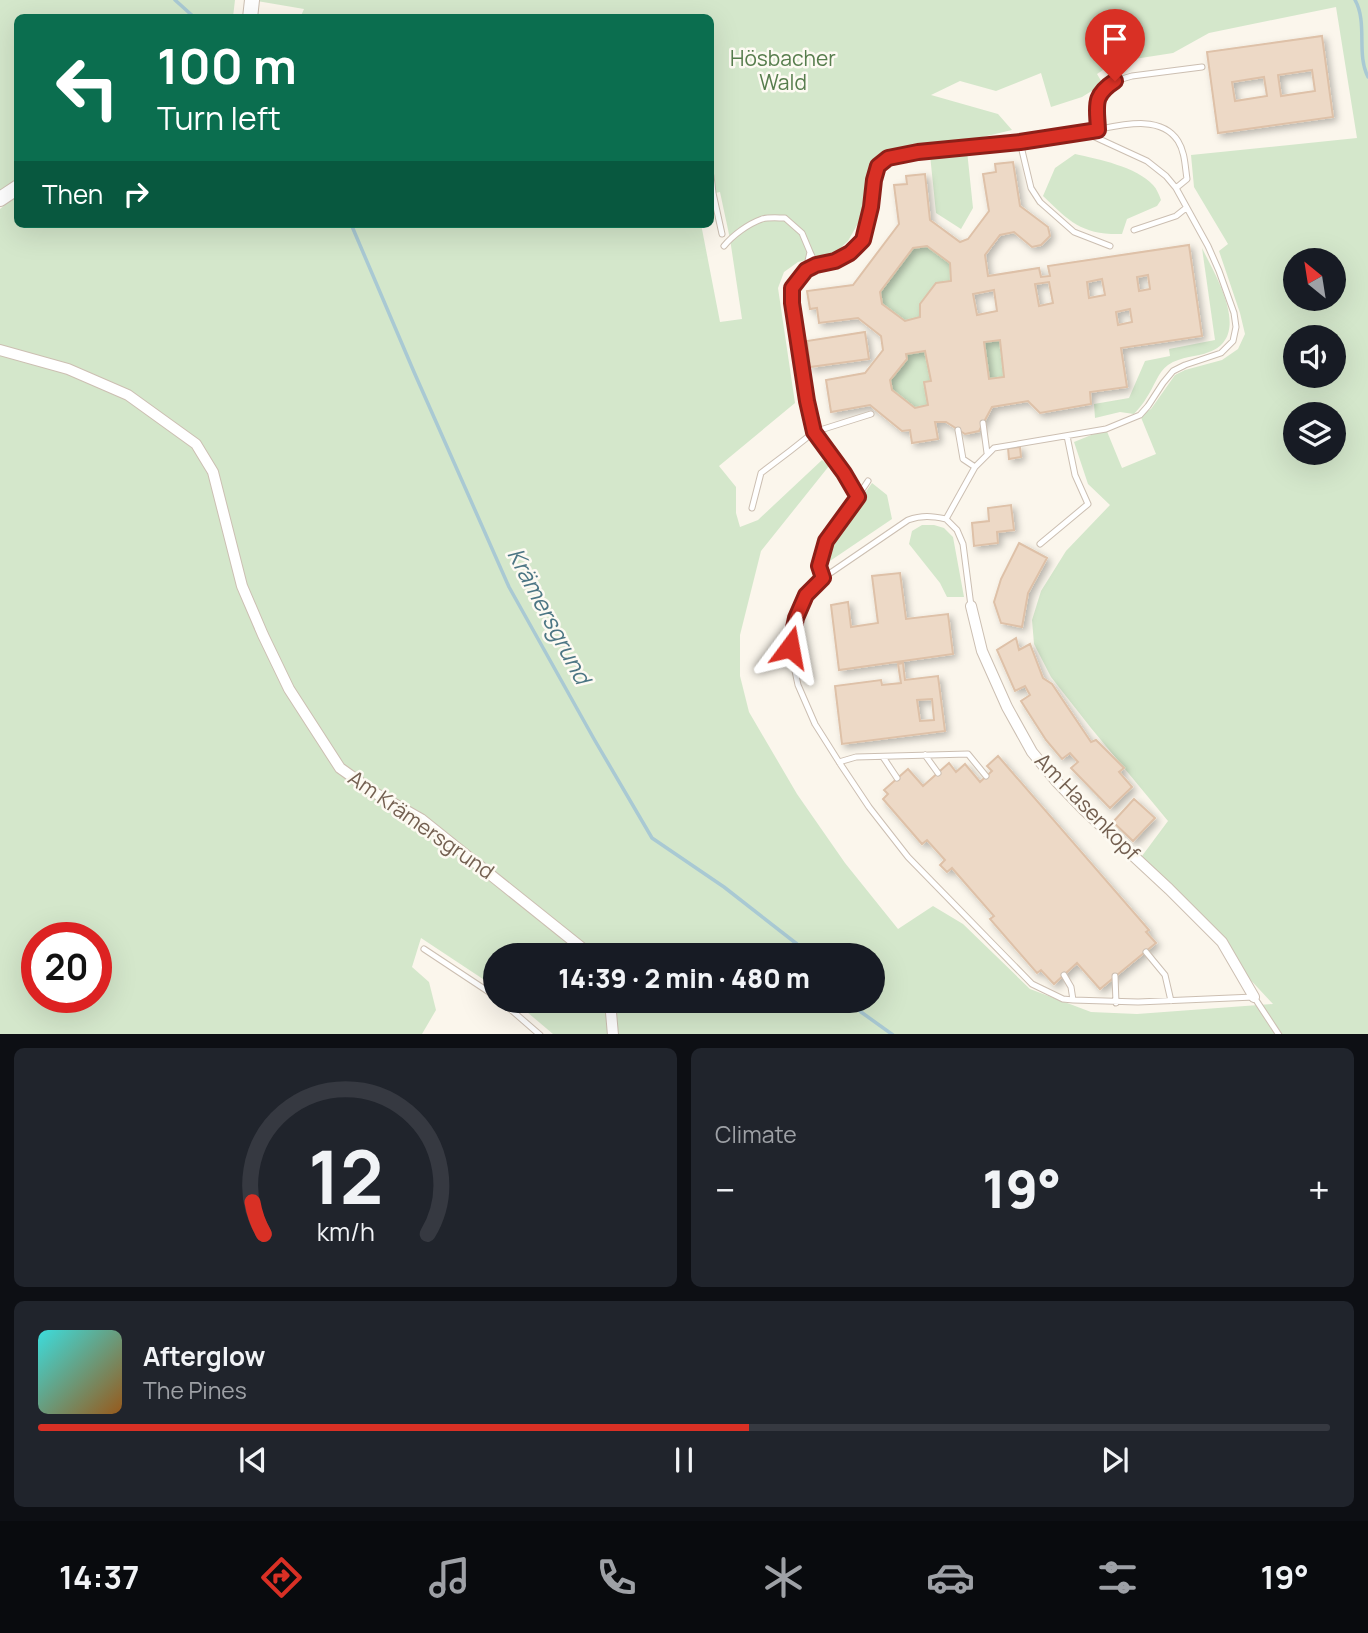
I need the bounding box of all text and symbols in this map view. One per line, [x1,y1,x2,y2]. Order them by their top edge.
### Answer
pin [1085,9,1145,81]
icon: arrive [1096,20,1134,58]
text: 100 m [157,32,297,99]
icon: left [42,42,133,133]
park label: Hösbacher Wald [730,44,836,96]
text: Turn left [157,96,281,140]
icon: right [117,175,155,213]
text: Then [42,176,103,212]
north arrow [1283,248,1346,312]
map controls [1283,248,1346,465]
button: sound [1283,325,1346,388]
button: layers [1283,402,1346,465]
water label: Krämersgrund [501,542,601,692]
position arrow [753,610,827,684]
street label: Am Hasenkopf [1029,746,1147,867]
street label: Am Krämersgrund [343,763,500,885]
speed limit sign: 20 [21,922,112,1013]
text: 14:39 · 2 min · 480 m [558,960,810,996]
text: Climate [715,1118,797,1150]
text: 12 [308,1126,383,1226]
text: 19° [982,1153,1061,1224]
text: − [715,1163,736,1215]
text: + [1308,1163,1330,1215]
text: km/h [316,1213,375,1248]
text: Afterglow [143,1338,265,1374]
text: The Pines [143,1374,247,1406]
icon: previous [234,1441,272,1479]
icon: pause [665,1441,703,1479]
icon: next [1096,1441,1134,1479]
icon: directions [257,1553,306,1602]
icon: music [425,1553,474,1602]
icon: phone [592,1553,641,1602]
icon: climate [759,1553,808,1602]
icon: car [926,1553,975,1602]
icon: filters [1093,1553,1142,1602]
text: 14:37 [59,1555,139,1599]
text: 19° [1261,1555,1309,1599]

